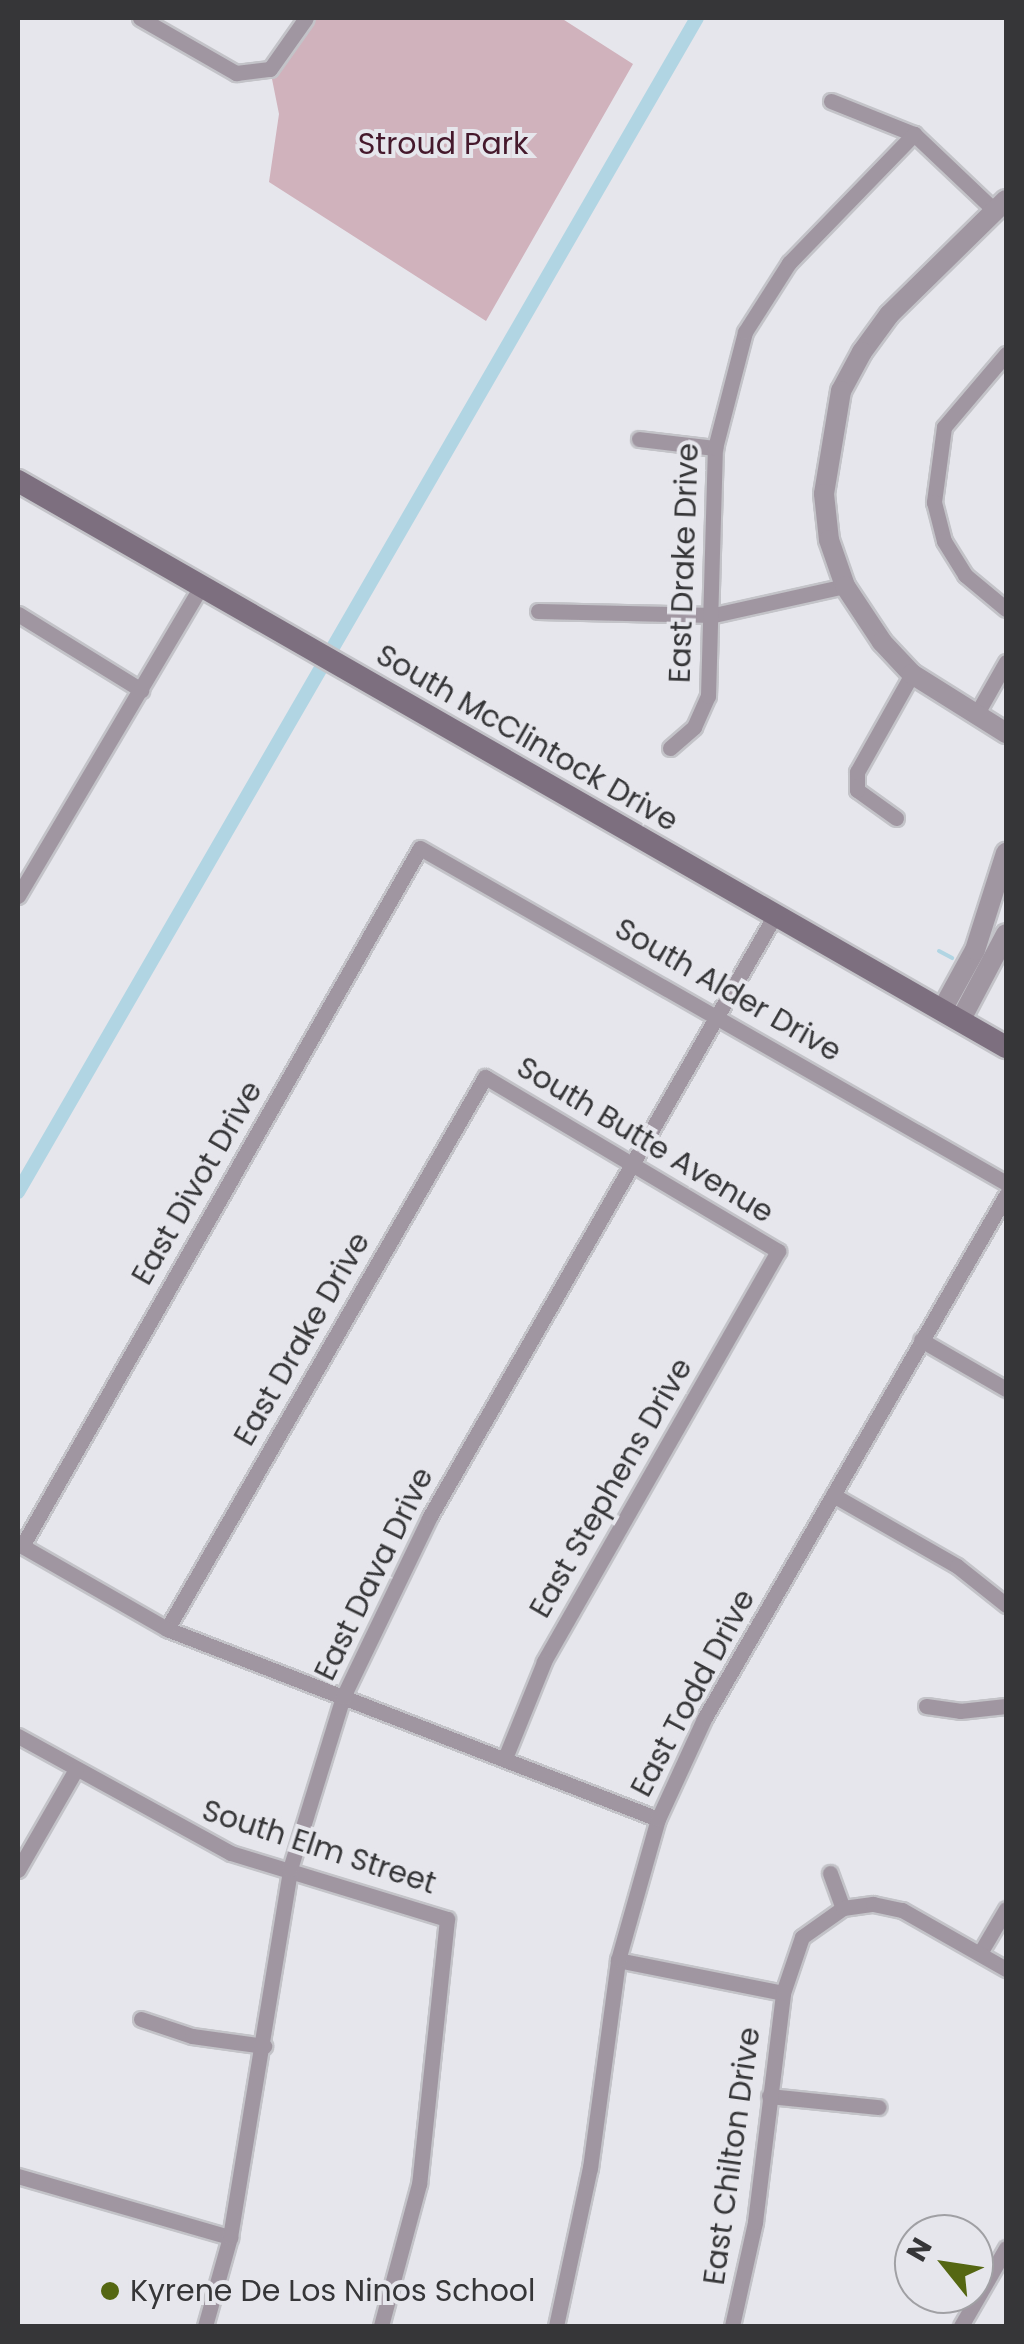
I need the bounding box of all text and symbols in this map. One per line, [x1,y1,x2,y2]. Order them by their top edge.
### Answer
park label: Stroud Park [358,126,528,162]
street label: East Drake Drive [662,442,706,684]
street label: South McClintock Drive [370,637,684,839]
street label: South Alder Drive [609,911,847,1069]
street label: South Butte Avenue [510,1049,780,1231]
street label: East Divot Drive [124,1075,270,1291]
street label: East Drake Drive [226,1226,378,1452]
street label: East Stephens Drive [522,1352,700,1624]
street label: East Dava Drive [307,1462,441,1686]
street label: East Todd Drive [623,1583,763,1803]
street label: South Elm Street [198,1792,440,1902]
street label: East Chilton Drive [696,2025,768,2287]
north arrow [894,2214,994,2314]
text: N [897,2231,941,2269]
place label: Kyrene De Los Ninos School [130,2273,535,2309]
marker: Kyrene De Los Ninos School [99,2280,121,2302]

